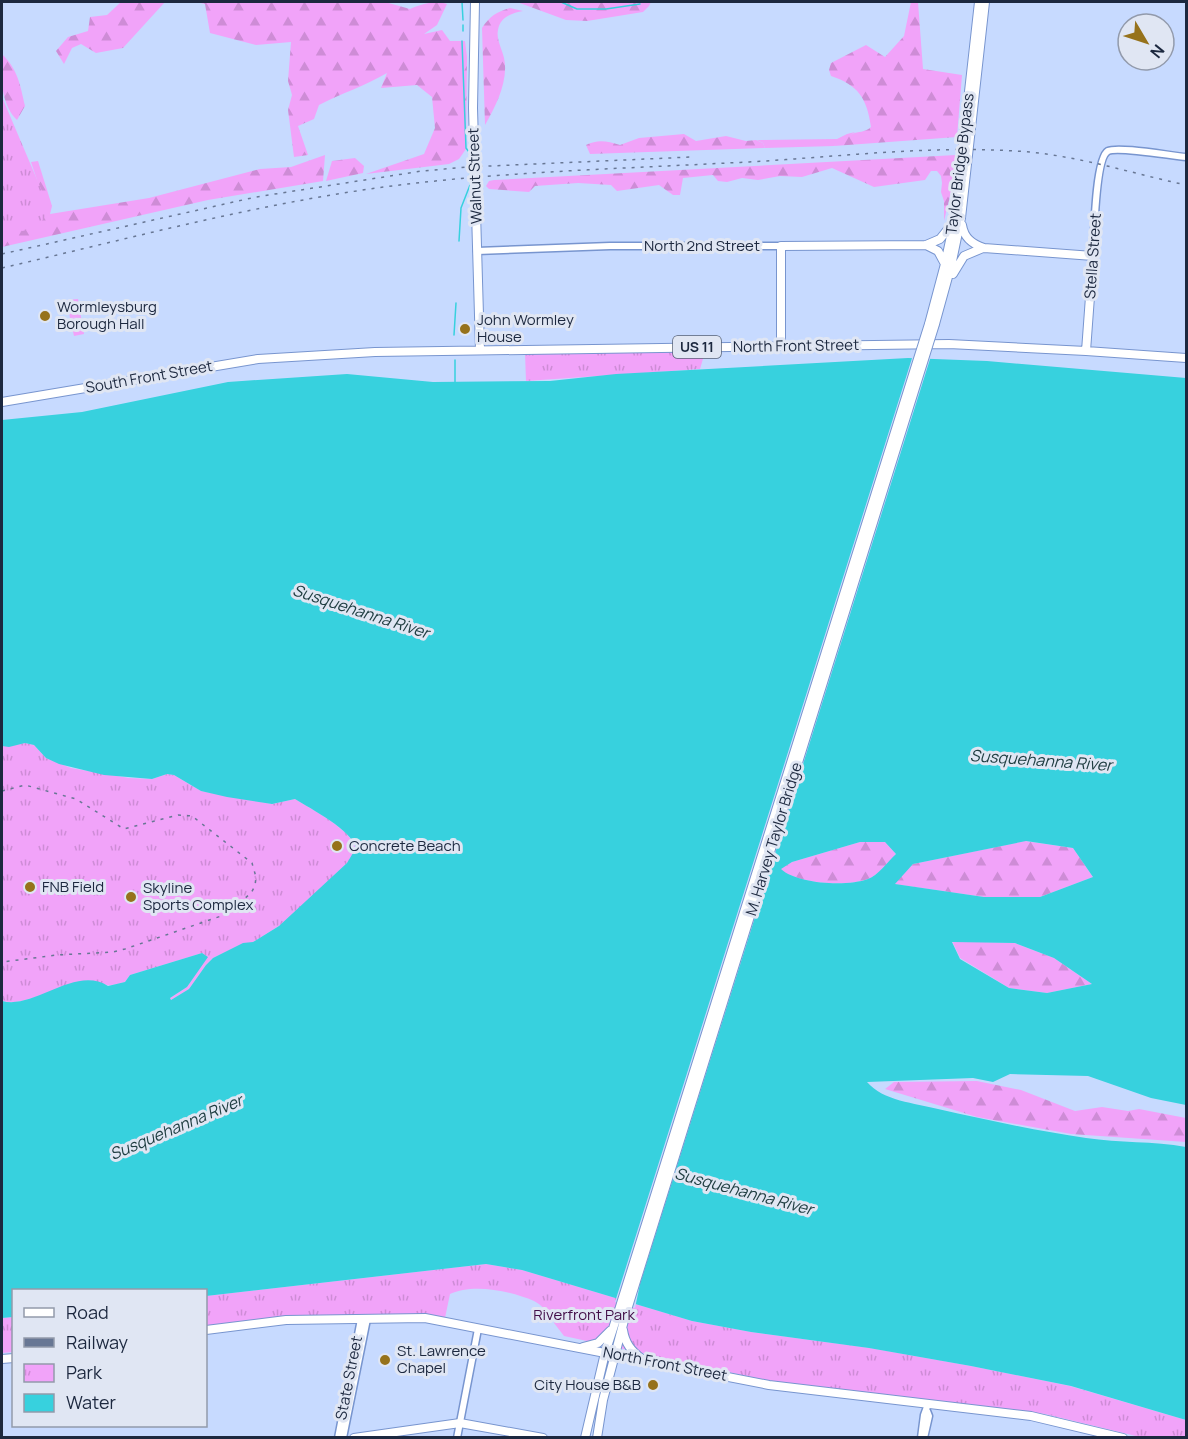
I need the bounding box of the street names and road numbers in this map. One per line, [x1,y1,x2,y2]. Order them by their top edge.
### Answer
street label: Taylor Bridge Bypass [940,92,979,236]
street label: Walnut Street [462,128,487,224]
street label: Stella Street [1079,212,1106,300]
street label: North 2nd Street [644,235,760,256]
street label: North Front Street [733,334,859,357]
road number: US 11 [673,336,721,358]
street label: South Front Street [84,355,214,398]
street label: M. Harvey Taylor Bridge [740,759,807,918]
street label: State Street [330,1334,367,1422]
street label: North Front Street [601,1341,729,1386]

